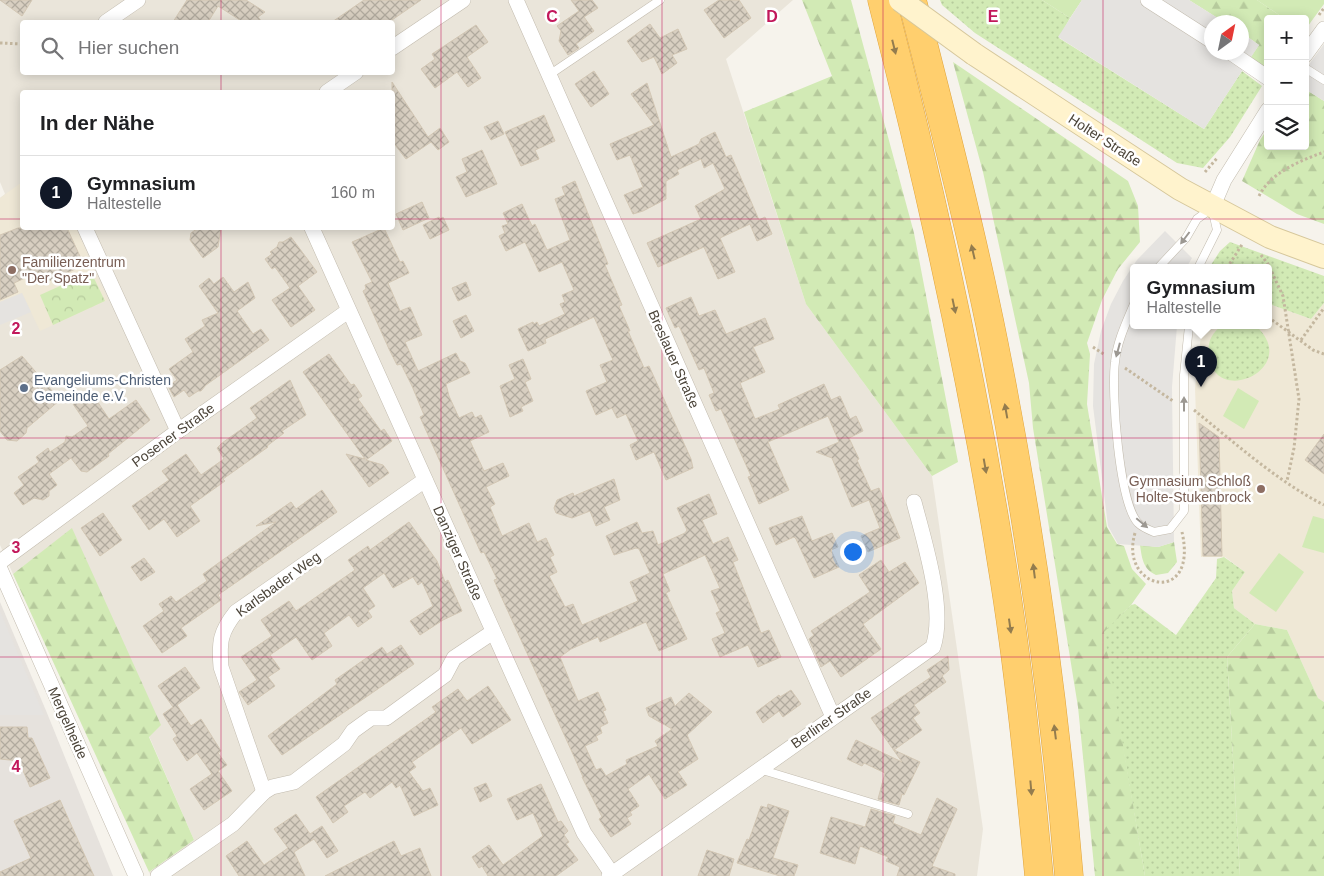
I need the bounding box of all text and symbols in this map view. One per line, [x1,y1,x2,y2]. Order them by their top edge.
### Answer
text: C [546,8,558,25]
text: D [766,8,778,25]
text: E [988,8,999,25]
north arrow [1204,15,1249,60]
map controls [1264,15,1309,150]
button: + [1264,15,1309,60]
search box [20,20,395,75]
icon: search [38,34,66,62]
text: Hier suchen [78,37,179,58]
one-way arrow [890,40,898,55]
button: − [1264,60,1309,105]
button: layers [1264,105,1309,150]
text: In der Nähe [40,111,154,134]
street label: Holter Straße [1066,111,1144,169]
text: Gymnasium [87,173,196,194]
text: 1 [52,184,60,201]
text: 160 m [331,184,375,201]
text: Haltestelle [87,195,162,212]
one-way arrow [1180,231,1190,245]
one-way arrow [969,244,977,259]
place label: Familienzentrum "Der Spatz" [22,254,125,286]
marker: Familienzentrum "Der Spatz" [6,264,18,276]
popup [1130,264,1272,329]
text: Gymnasium [1147,277,1255,298]
one-way arrow [951,299,959,315]
text: Haltestelle [1147,299,1221,316]
street label: Breslauer Straße [645,307,703,411]
text: 2 [12,320,21,337]
one-way arrow [1113,343,1121,358]
pin: 1 [1185,346,1217,387]
place label: Evangeliums-Christen Gemeinde e.V. [34,372,171,404]
marker: Evangeliums-Christen Gemeinde e.V. [18,382,30,394]
one-way arrow [1180,396,1188,412]
street label: Posener Straße [129,400,218,470]
one-way arrow [1002,402,1010,418]
one-way arrow [981,458,989,474]
place label: Gymnasium Schloß Holte-Stukenbrock [1129,473,1252,505]
marker: Gymnasium Schloß Holte-Stukenbrock [1255,483,1267,495]
street label: Danziger Straße [430,503,486,603]
one-way arrow [1135,518,1148,529]
text: 3 [12,539,21,556]
your location [840,539,866,565]
street label: Karlsbader Weg [233,548,323,620]
one-way arrow [1030,562,1038,578]
one-way arrow [1007,619,1015,635]
street label: Berliner Straße [788,684,874,752]
street label: Mergelheide [45,685,91,762]
one-way arrow [1051,724,1059,740]
text: 4 [12,758,21,775]
one-way arrow [1027,780,1035,796]

